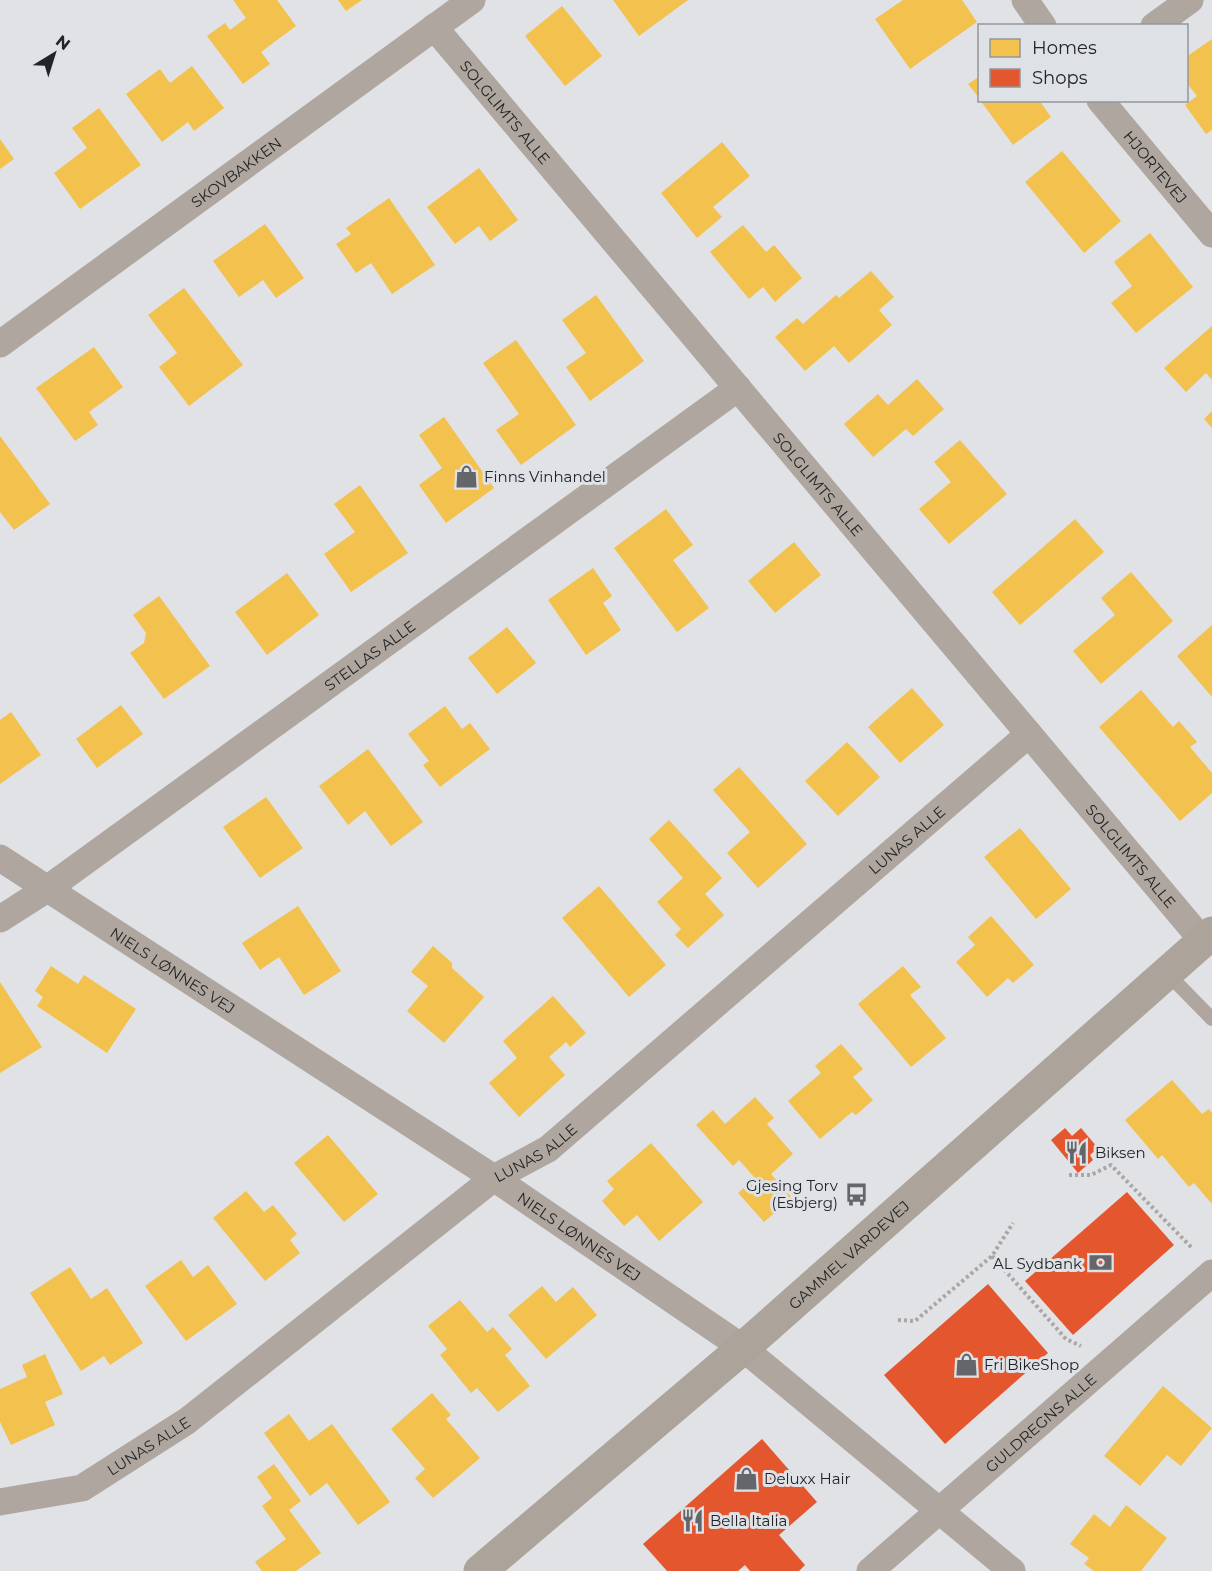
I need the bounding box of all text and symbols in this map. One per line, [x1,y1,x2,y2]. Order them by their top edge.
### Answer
north arrow [24,24,84,84]
legend [978,24,1188,102]
text: N [52,31,74,54]
text: Homes [1032,37,1097,59]
street label: SOLGLIMTS ALLE [456,56,555,168]
text: Shops [1032,67,1088,89]
street label: HJORTEVEJ [1120,126,1192,207]
street label: SKOVBAKKEN [187,133,285,211]
street label: SOLGLIMTS ALLE [769,428,867,540]
shop icon: Finns Vinhandel [453,463,479,489]
place label: Finns Vinhandel [484,467,606,486]
street label: STELLAS ALLE [320,616,419,695]
street label: SOLGLIMTS ALLE [1082,800,1180,912]
street label: LUNAS ALLE [864,801,949,878]
street label: NIELS LØNNES VEJ [107,923,239,1017]
street label: LUNAS ALLE [491,1119,581,1186]
restaurant icon: Biksen [1064,1139,1090,1165]
place label: Biksen [1095,1143,1146,1162]
place label: Gjesing Torv (Esbjerg) [746,1176,839,1212]
bus stop icon: Gjesing Torv (Esbjerg) [843,1181,869,1207]
street label: NIELS LØNNES VEJ [514,1187,645,1285]
street label: GAMMEL VARDEVEJ [784,1196,913,1313]
bank icon: AL Sydbank [1087,1250,1113,1276]
place label: AL Sydbank [993,1254,1082,1273]
shop icon: Fri BikeShop [953,1351,979,1377]
place label: Fri BikeShop [984,1355,1079,1374]
street label: GULDREGNS ALLE [981,1369,1100,1476]
street label: LUNAS ALLE [103,1412,194,1479]
shop icon: Deluxx Hair [733,1465,759,1491]
place label: Deluxx Hair [764,1469,851,1488]
restaurant icon: Bella Italia [679,1507,705,1533]
place label: Bella Italia [710,1511,787,1530]

